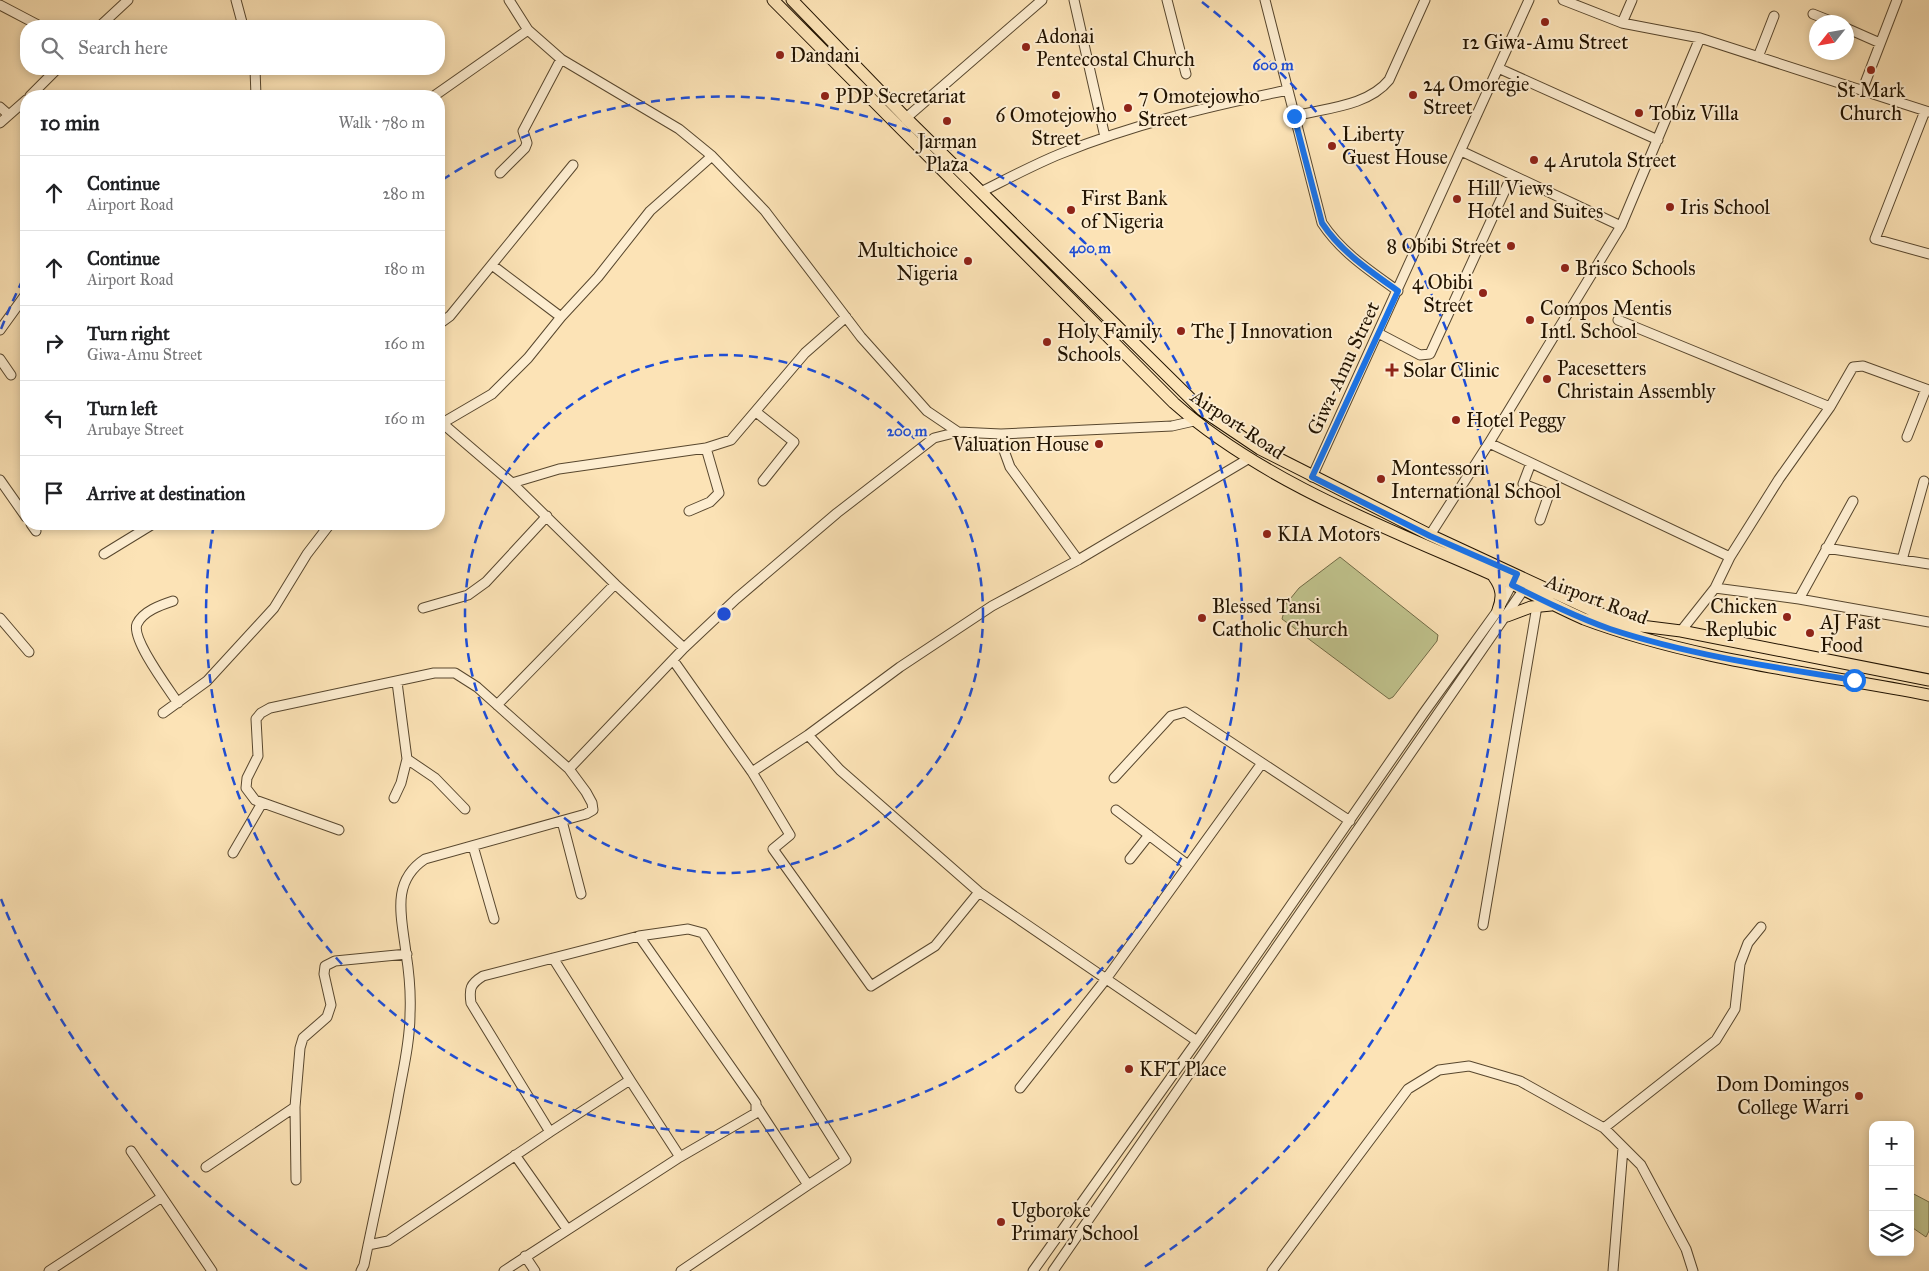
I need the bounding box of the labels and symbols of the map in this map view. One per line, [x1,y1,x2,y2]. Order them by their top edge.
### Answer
north arrow [1809,15,1854,60]
marker: 12 Giwa-Amu Street [1539,16,1551,28]
place label: Adonai Pentecostal Church [1035,24,1195,71]
place label: 12 Giwa-Amu Street [1462,30,1628,54]
marker: Adonai Pentecostal Church [1020,41,1032,53]
place label: Dandani [790,43,860,67]
marker: Dandani [774,49,786,61]
text: 600 m [1253,56,1294,74]
marker: St Mark Church [1865,64,1877,76]
place label: 24 Omoregie Street [1423,72,1529,119]
place label: St Mark Church [1837,78,1906,125]
place label: PDP Secretariat [835,84,966,108]
place label: 7 Omotejowho Street [1138,84,1260,131]
marker: 6 Omotejowho Street [1050,89,1062,101]
marker: 24 Omoregie Street [1407,89,1419,101]
marker: PDP Secretariat [819,90,831,102]
place label: Tobiz Villa [1649,101,1739,125]
marker: 7 Omotejowho Street [1122,102,1134,114]
place label: 6 Omotejowho Street [995,103,1117,150]
route end [1283,105,1306,128]
marker: Tobiz Villa [1633,107,1645,119]
marker: Jarman Plaza [941,115,953,127]
place label: Liberty Guest House [1342,122,1448,169]
place label: Jarman Plaza [915,129,977,176]
marker: Liberty Guest House [1326,140,1338,152]
place label: 4 Arutola Street [1544,148,1676,172]
marker: 4 Arutola Street [1528,154,1540,166]
place label: Hill Views Hotel and Suites [1467,176,1603,223]
place label: First Bank of Nigeria [1081,186,1168,234]
marker: Hill Views Hotel and Suites [1451,193,1463,205]
place label: Iris School [1680,195,1771,219]
marker: Iris School [1664,201,1676,213]
marker: First Bank of Nigeria [1065,204,1077,216]
place label: 8 Obibi Street [1387,234,1501,258]
place label: Multichoice Nigeria [857,238,959,286]
text: 400 m [1069,239,1111,258]
marker: 8 Obibi Street [1505,240,1517,252]
marker: Multichoice Nigeria [962,255,974,267]
place label: Brisco Schools [1575,256,1695,280]
marker: Brisco Schools [1559,262,1571,274]
place label: 4 Obibi Street [1412,270,1473,317]
marker: 4 Obibi Street [1477,287,1489,299]
place label: Compos Mentis Intl. School [1540,296,1672,343]
street label: Giwa-Amu Street [1302,297,1384,439]
marker: Compos Mentis Intl. School [1524,314,1536,326]
place label: Holy Family Schools [1057,319,1161,366]
place label: The J Innovation [1191,319,1333,344]
marker: The J Innovation [1175,325,1187,337]
marker: Holy Family Schools [1041,336,1053,348]
place label: Pacesetters Christain Assembly [1557,356,1716,403]
place label: Solar Clinic [1403,358,1500,382]
marker: Solar Clinic [1385,363,1399,377]
marker: Pacesetters Christain Assembly [1541,373,1553,385]
street label: Airport Road [1186,383,1290,464]
place label: Hotel Peggy [1466,408,1566,433]
marker: Hotel Peggy [1450,414,1462,426]
text: 200 m [887,422,928,440]
place label: Valuation House [951,432,1089,456]
marker: Valuation House [1093,438,1105,450]
place label: Montessori International School [1391,456,1562,503]
marker: Montessori International School [1375,473,1387,485]
place label: KIA Motors [1277,522,1380,546]
marker: KIA Motors [1261,528,1273,540]
street label: Airport Road [1541,568,1652,630]
place label: Blessed Tansi Catholic Church [1212,594,1348,641]
place label: Chicken Replubic [1705,594,1777,641]
centre of rings [715,605,733,623]
place label: AJ Fast Food [1819,610,1881,657]
marker: Chicken Replubic [1781,611,1793,623]
marker: Blessed Tansi Catholic Church [1196,612,1208,624]
marker: AJ Fast Food [1804,627,1816,639]
route start [1843,669,1866,692]
place label: KFT Place [1139,1057,1227,1081]
marker: KFT Place [1123,1063,1135,1075]
place label: Dom Domingos College Warri [1716,1072,1850,1120]
marker: Dom Domingos College Warri [1853,1090,1865,1102]
place label: Ugboroke Primary School [1011,1198,1139,1245]
marker: Ugboroke Primary School [995,1216,1007,1228]

